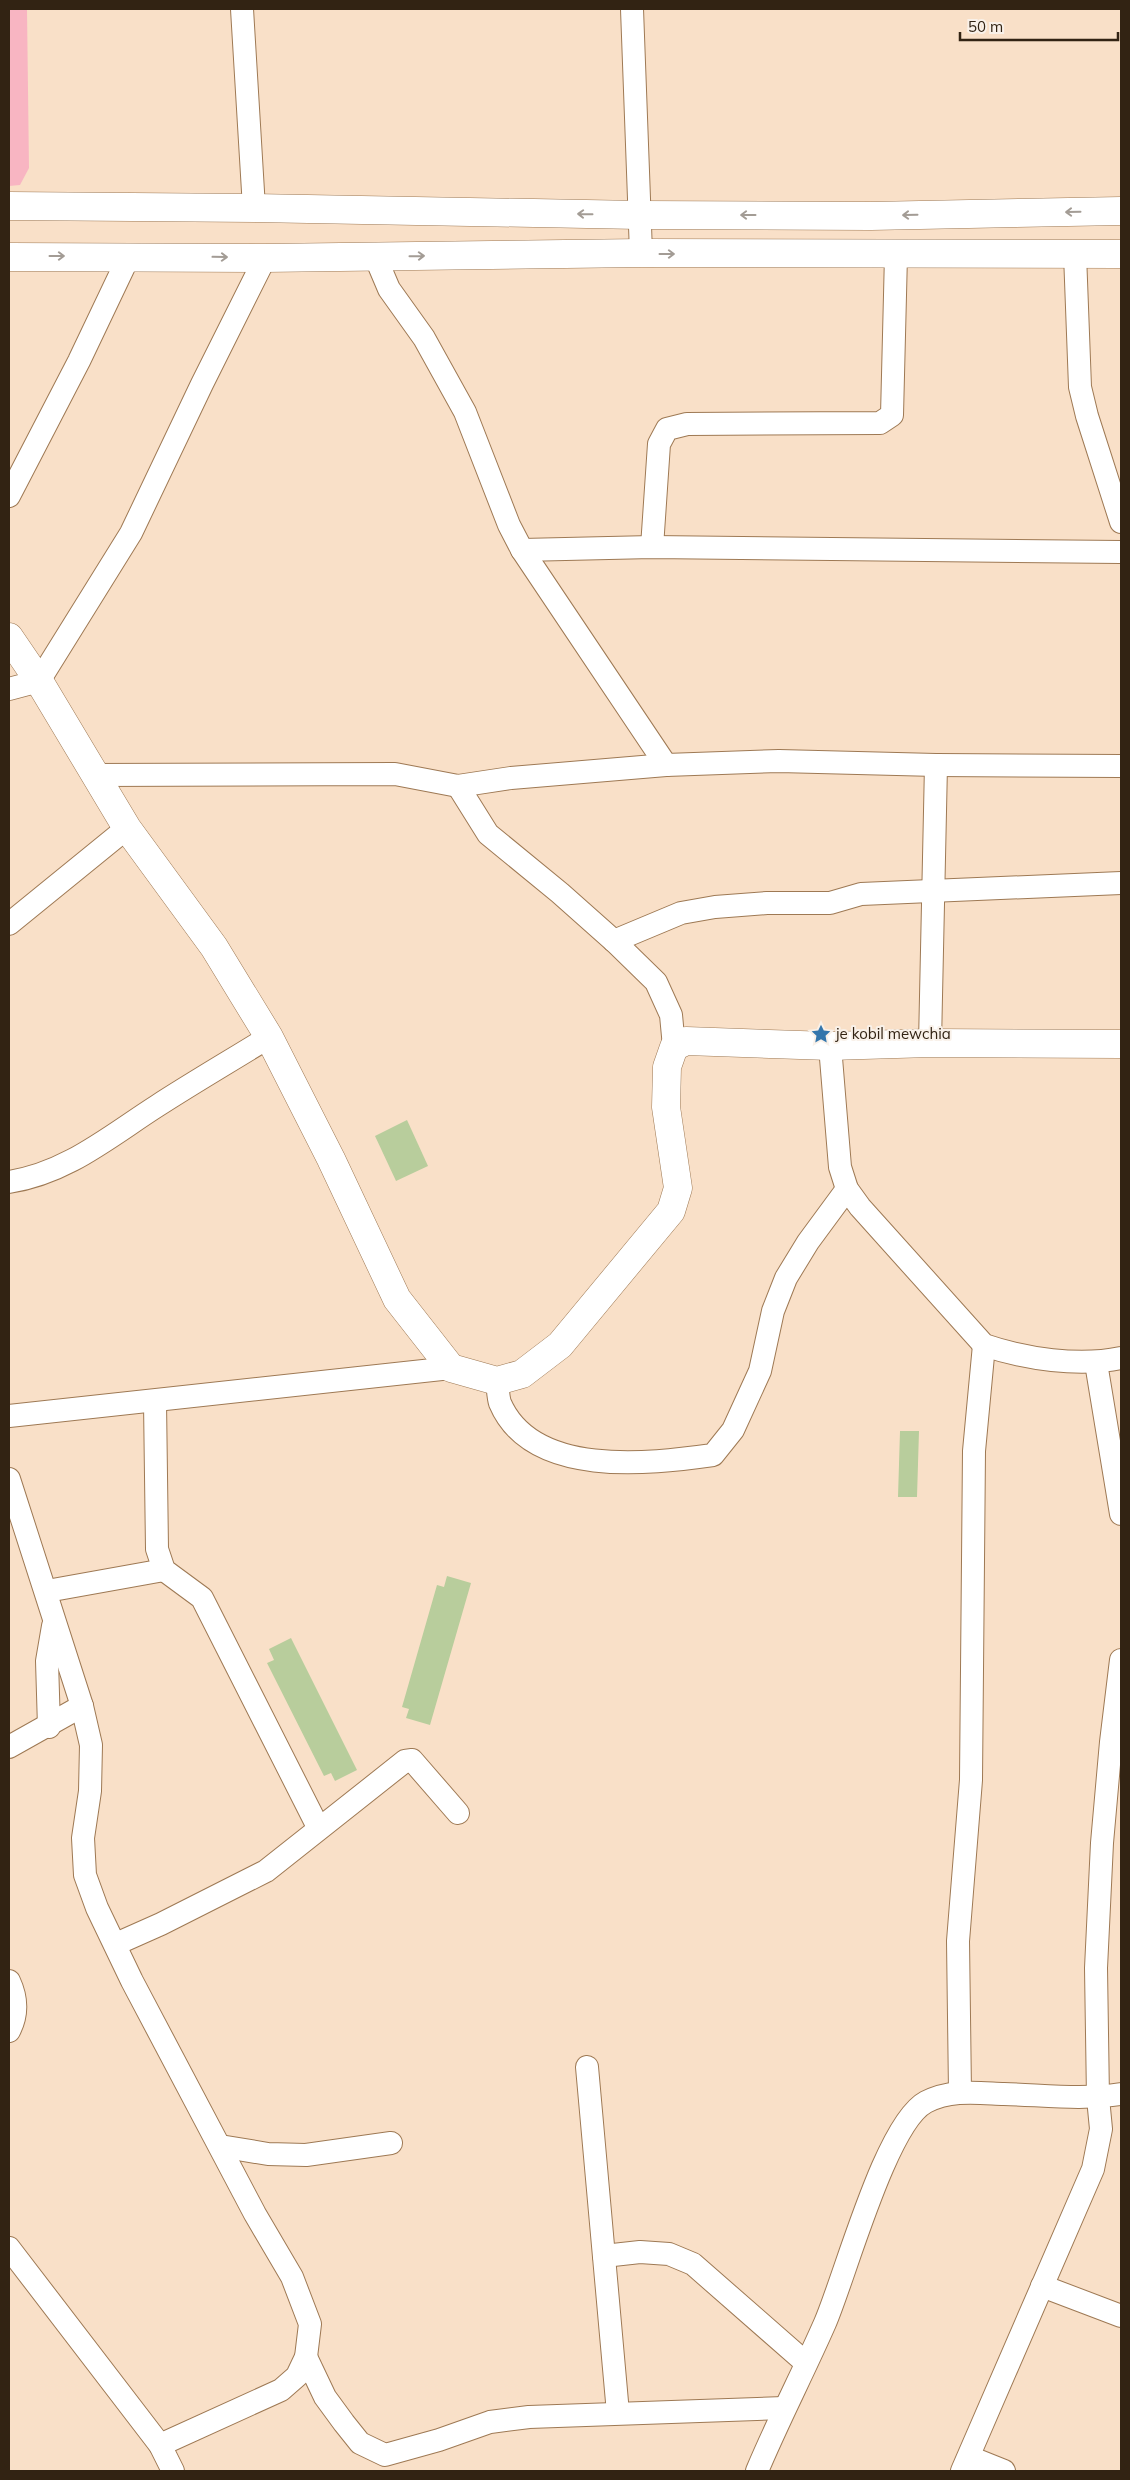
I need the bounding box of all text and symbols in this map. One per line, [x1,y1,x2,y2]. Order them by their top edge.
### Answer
scale bar [960,10,1118,42]
text: 50 m [968,17,1003,36]
one-way arrow [1065,207,1081,217]
one-way arrow [577,209,594,219]
one-way arrow [902,210,918,220]
one-way arrow [740,211,756,220]
one-way arrow [659,249,675,259]
one-way arrow [49,251,65,261]
one-way arrow [409,251,425,261]
one-way arrow [212,252,228,262]
place icon: je kobil mewchia [810,1023,832,1045]
place label: je kobil mewchia [835,1024,951,1043]

